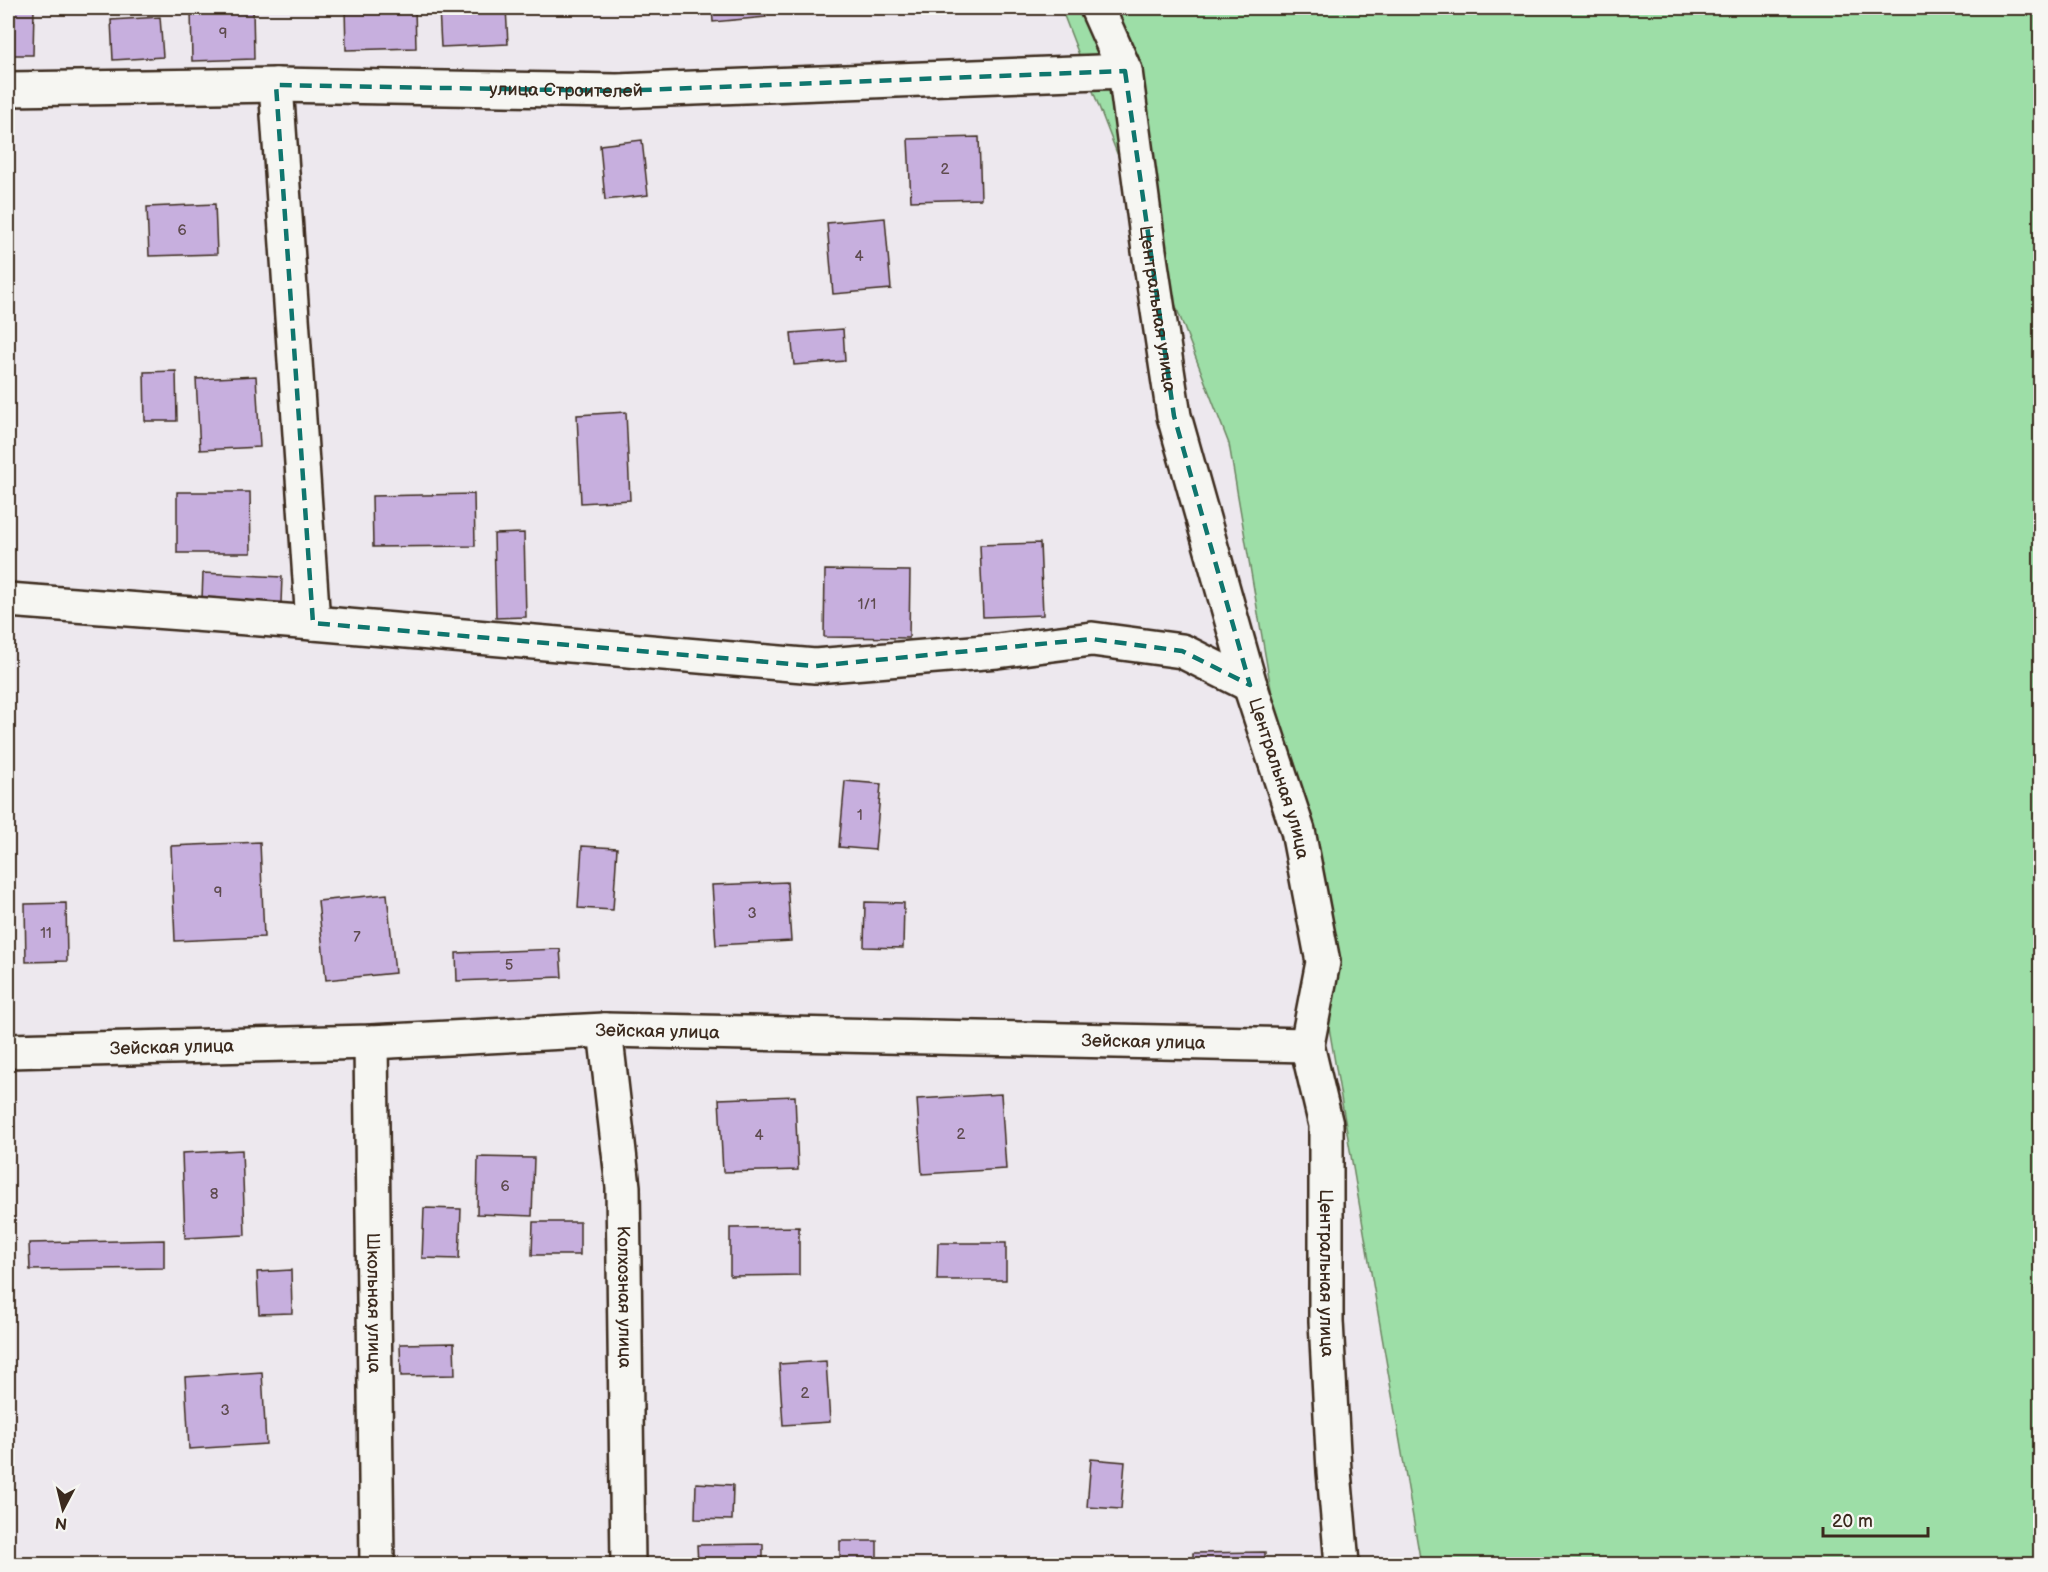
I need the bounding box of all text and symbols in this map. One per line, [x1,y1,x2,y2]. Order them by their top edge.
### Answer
house number: 9 [219,24,227,43]
street label: улица Строителей [489,78,643,102]
house number: 2 [941,160,950,179]
house number: 6 [177,221,187,240]
street label: Центральная улица [1135,224,1181,394]
house number: 4 [854,247,864,266]
house number: 1/1 [858,595,876,614]
street label: Центральная улица [1244,695,1314,861]
house number: 1 [857,806,863,825]
house number: 9 [214,883,222,902]
house number: 3 [747,904,757,923]
house number: 11 [40,924,52,943]
house number: 7 [353,928,361,947]
house number: 5 [505,956,513,975]
street label: Зейская улица [595,1019,720,1043]
street label: Зейская улица [1081,1030,1206,1053]
street label: Зейская улица [110,1035,235,1059]
house number: 2 [957,1125,966,1144]
house number: 4 [754,1126,764,1145]
house number: 6 [500,1177,510,1196]
house number: 8 [210,1185,219,1204]
street label: Центральная улица [1316,1189,1338,1358]
street label: Колхозная улица [613,1226,636,1369]
street label: Школьная улица [363,1233,385,1374]
house number: 2 [801,1384,810,1403]
house number: 3 [220,1401,230,1420]
north arrow [33,1479,93,1539]
scale bar [1823,1500,1928,1538]
text: 20 m [1832,1511,1873,1532]
text: N [54,1512,68,1533]

